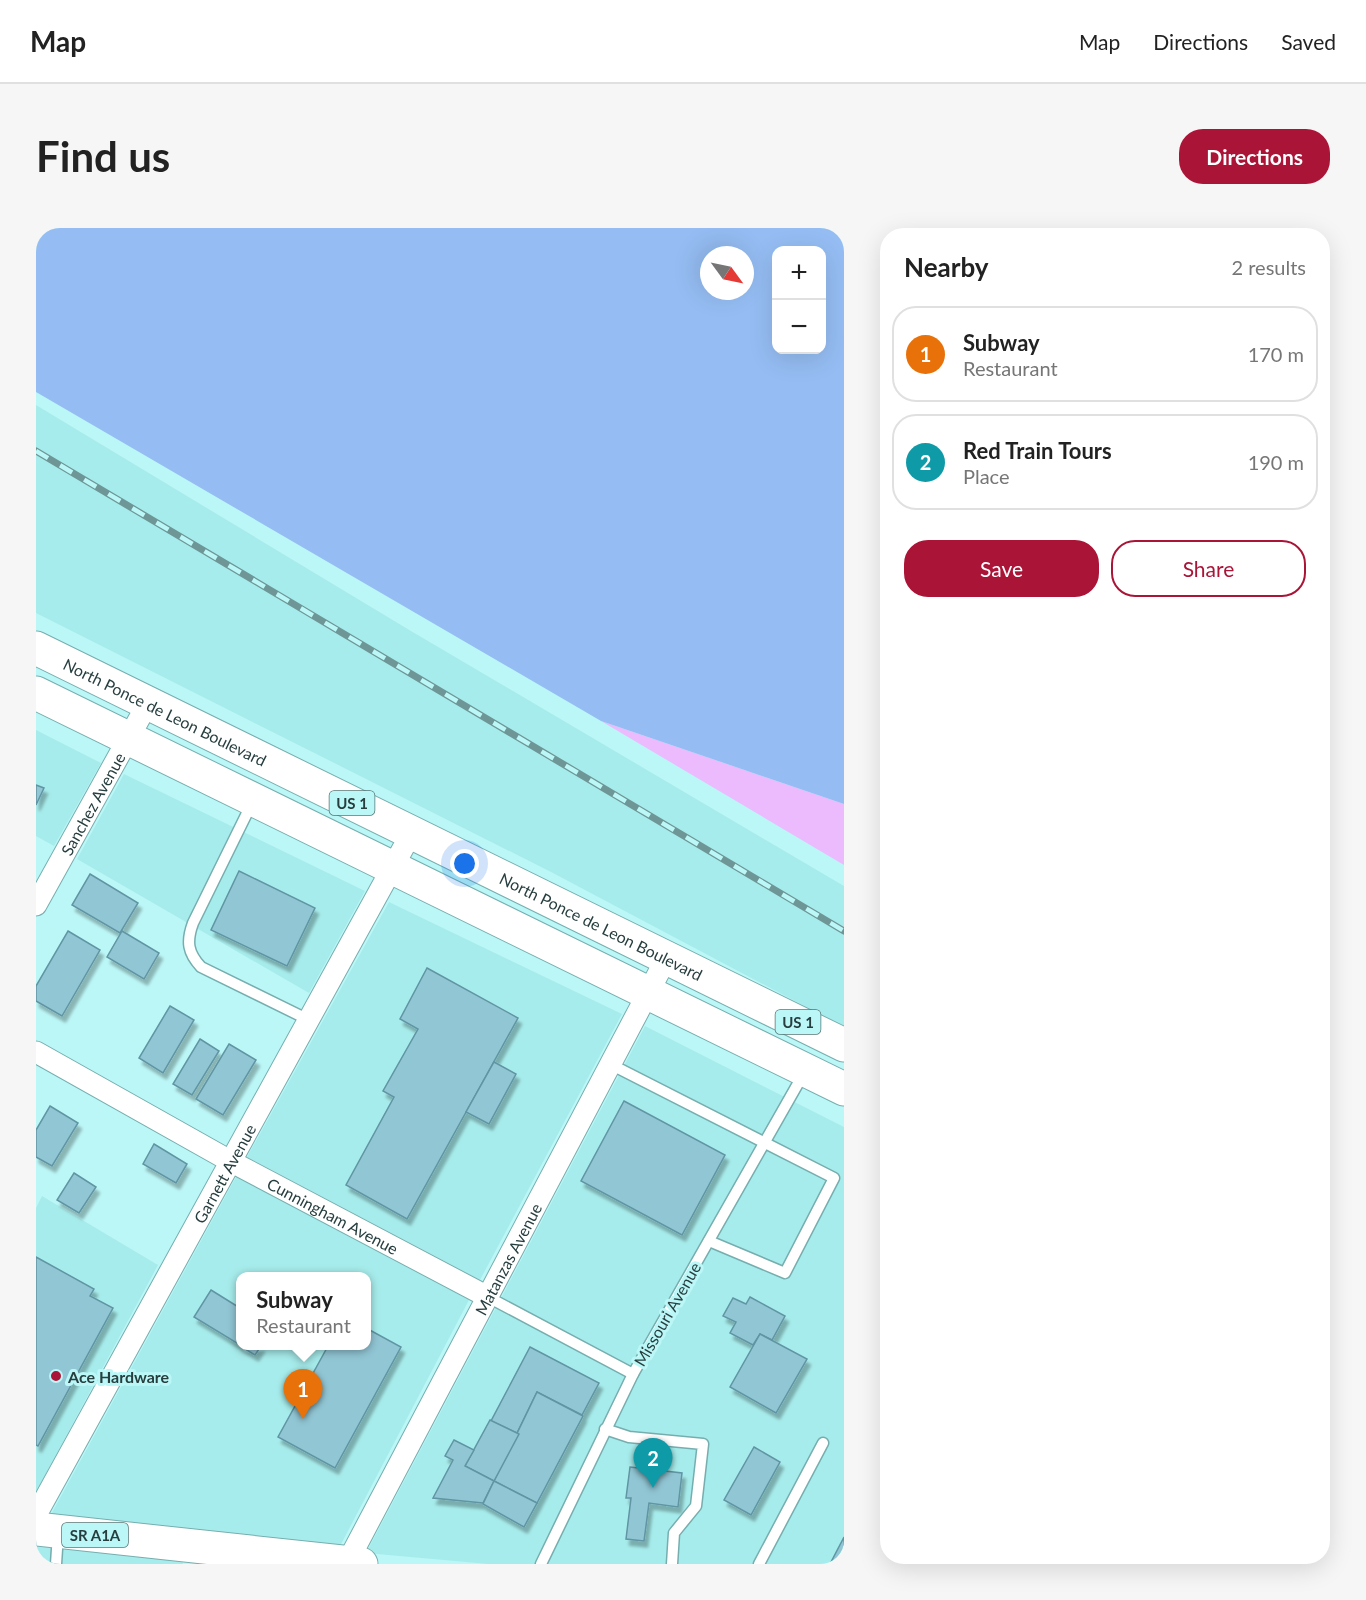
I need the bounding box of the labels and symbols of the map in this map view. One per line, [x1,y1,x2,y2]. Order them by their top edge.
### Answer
north arrow [700,246,754,300]
street label: North Ponce de Leon Boulevard [61,654,270,769]
street label: Sanchez Avenue [56,749,128,858]
road number: US 1 [330,791,374,815]
your location [450,849,479,878]
street label: North Ponce de Leon Boulevard [497,868,706,984]
road number: US 1 [776,1010,820,1034]
street label: Garnett Avenue [189,1120,259,1226]
street label: Cunningham Avenue [264,1173,402,1258]
street label: Matanzas Avenue [470,1200,545,1318]
street label: Missouri Avenue [630,1259,704,1369]
place label: Ace Hardware [67,1367,170,1386]
marker: Ace Hardware [49,1369,63,1383]
pin: 1 [284,1370,322,1419]
pin: 2 [634,1438,672,1488]
road number: SR A1A [62,1523,128,1547]

